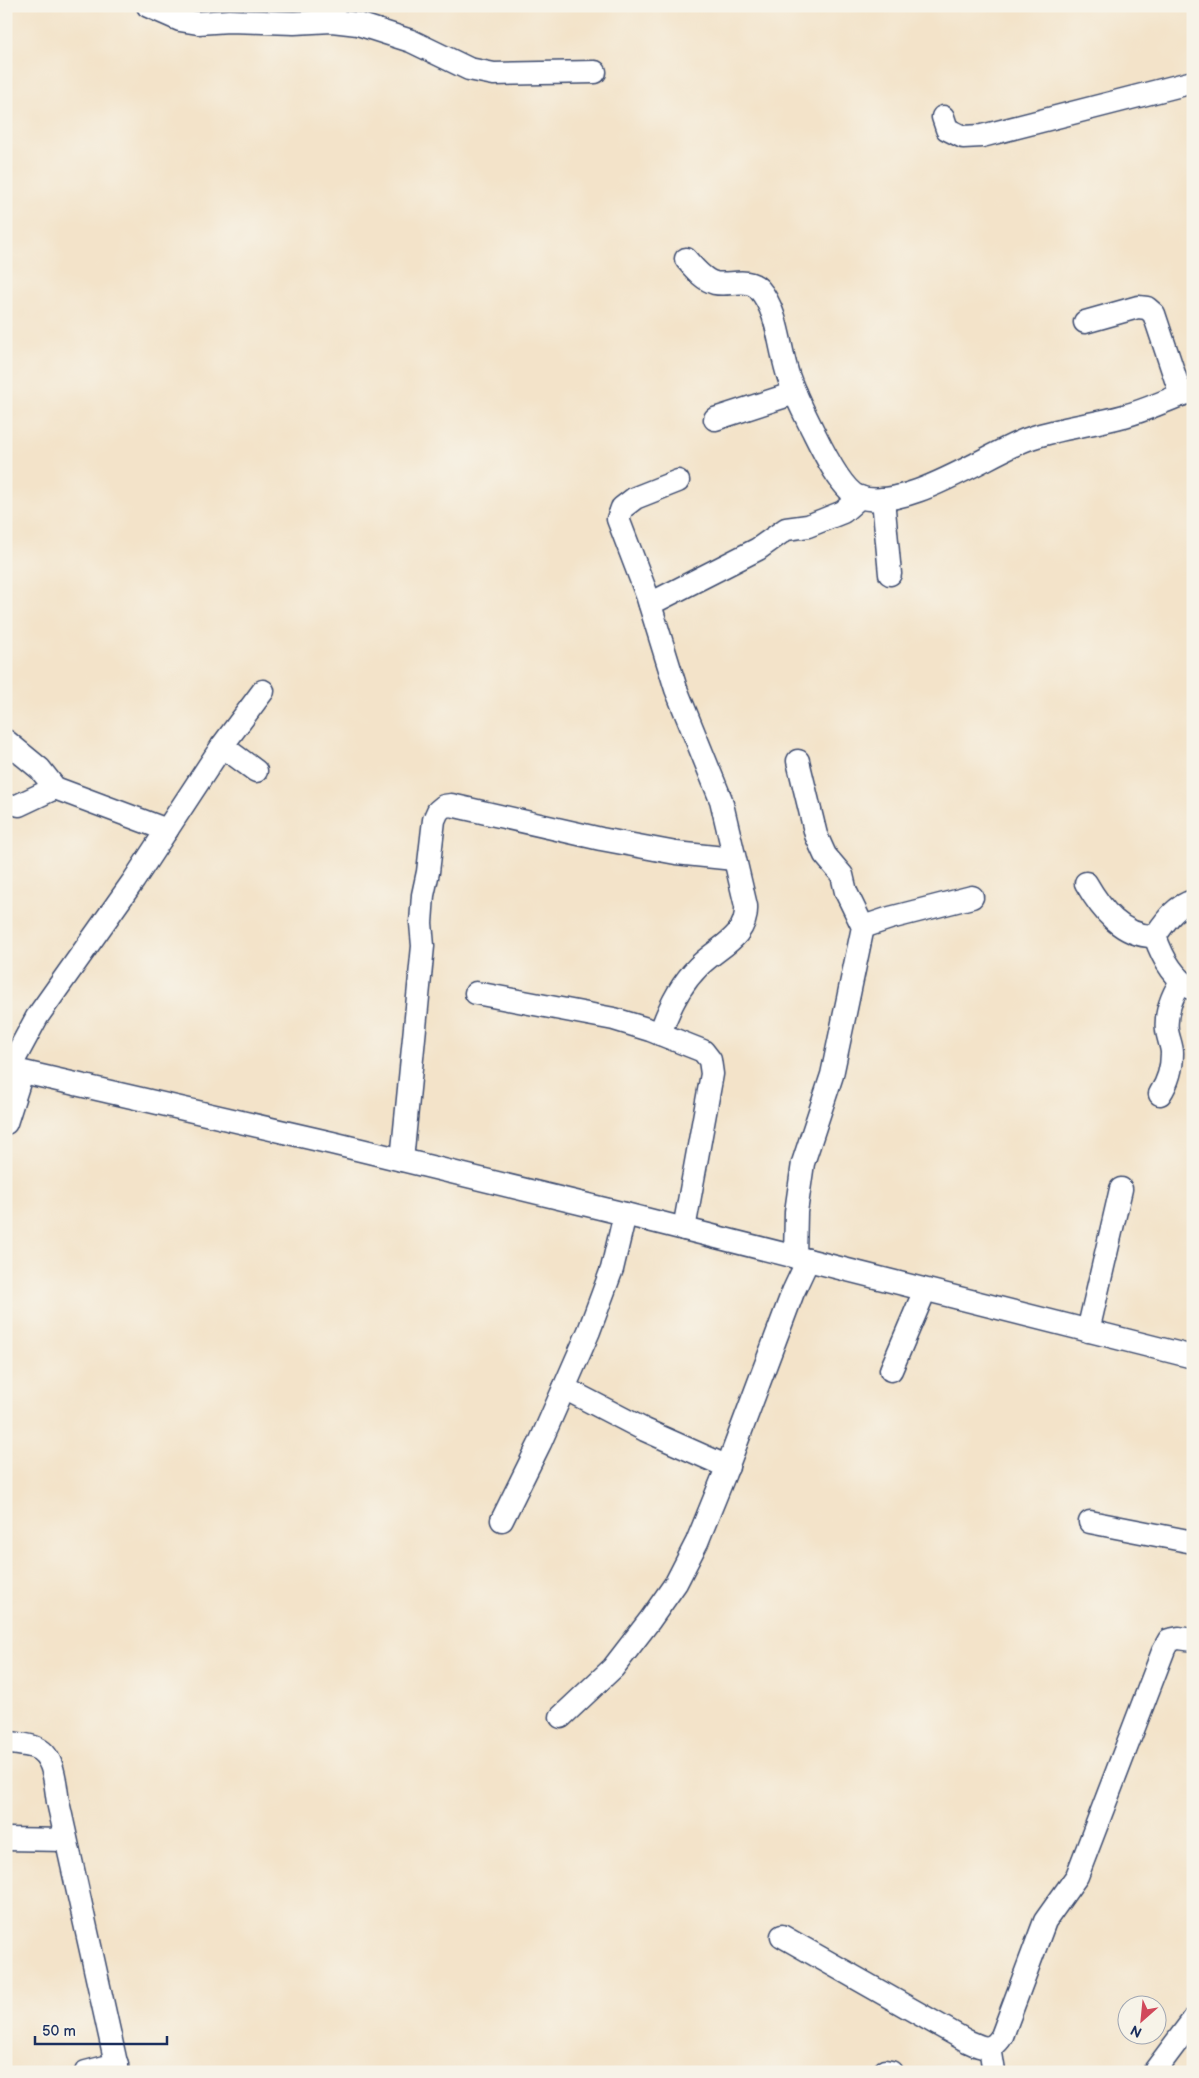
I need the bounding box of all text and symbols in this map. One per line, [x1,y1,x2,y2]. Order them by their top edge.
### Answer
north arrow [1116,1996,1166,2046]
scale bar [35,2013,168,2045]
text: N [1128,2021,1145,2041]
text: 50 m [42,2022,76,2041]

